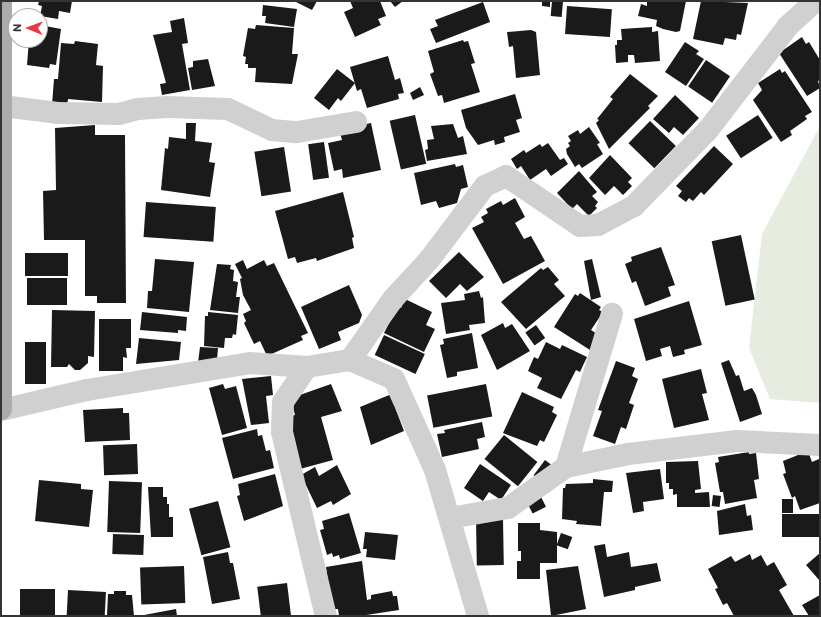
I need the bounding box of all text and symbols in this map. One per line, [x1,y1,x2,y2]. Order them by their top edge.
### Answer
north arrow [8,8,48,48]
text: N [10,24,23,32]

